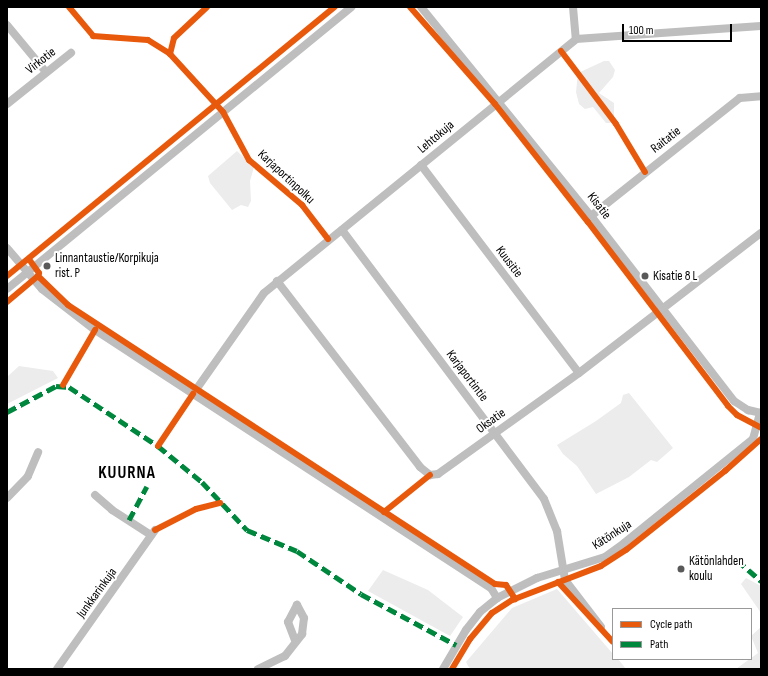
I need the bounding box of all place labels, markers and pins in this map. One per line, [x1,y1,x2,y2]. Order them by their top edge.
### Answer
place label: Linnantaustie/Korpikuja rist. P [55,251,159,282]
marker: Linnantaustie/Korpikuja rist. P [42,261,52,271]
place label: Kisatie 8 L [653,268,697,284]
marker: Kisatie 8 L [640,271,650,281]
place label: Kätönlahden koulu [689,554,744,585]
marker: Kätönlahden koulu [676,564,686,574]

